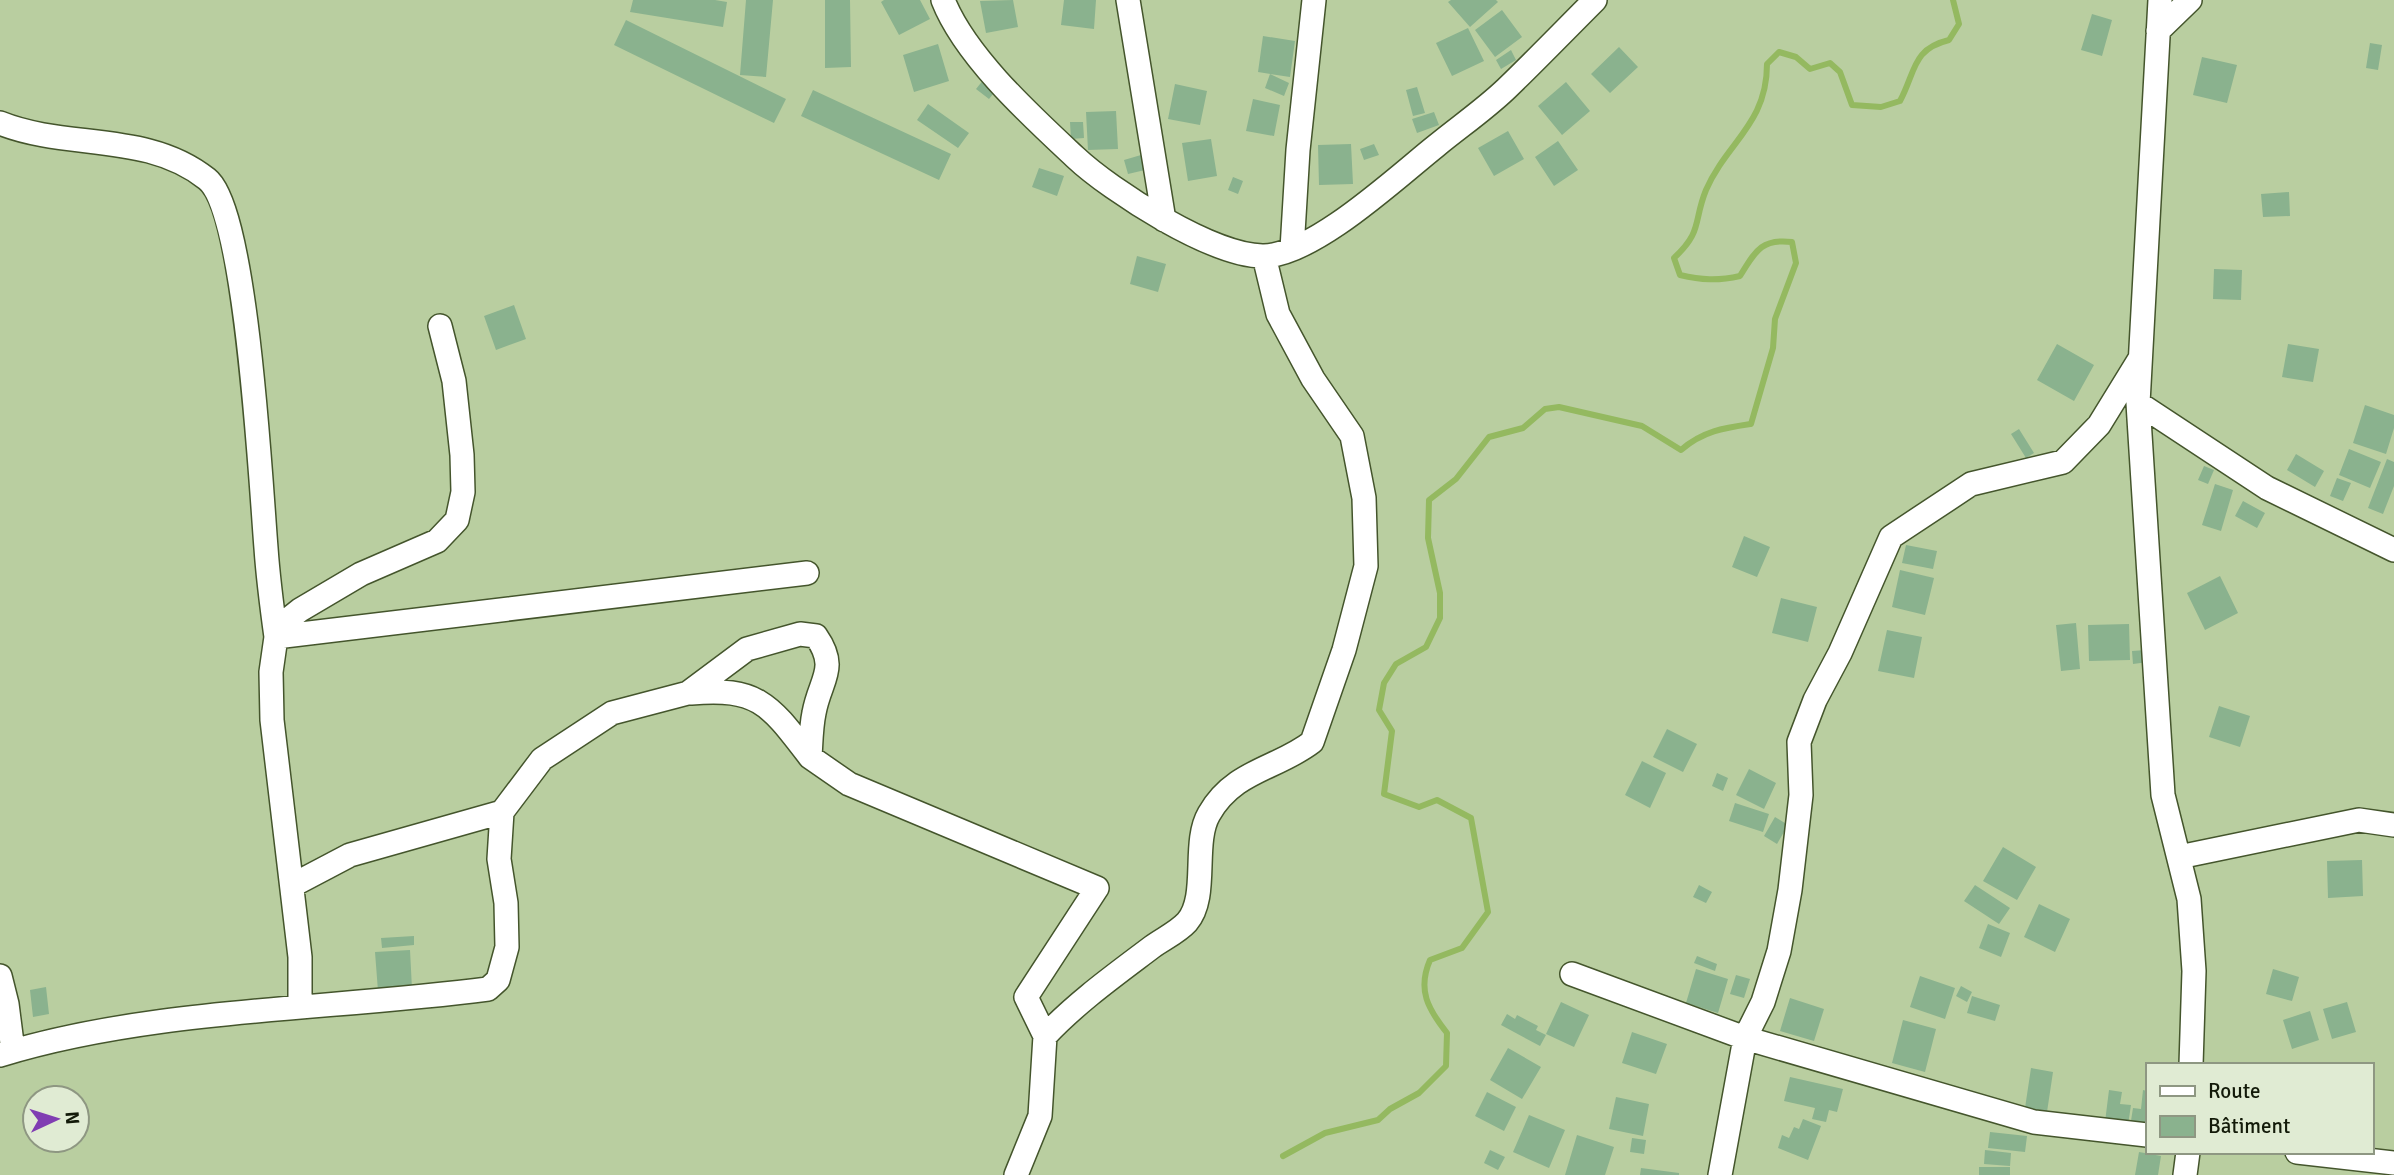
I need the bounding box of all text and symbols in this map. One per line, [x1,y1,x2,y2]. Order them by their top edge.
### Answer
legend [2146,1063,2373,1154]
text: Route [2208,1078,2260,1104]
north arrow [21,1084,91,1154]
text: N [60,1110,84,1125]
text: Bâtiment [2208,1113,2290,1139]

